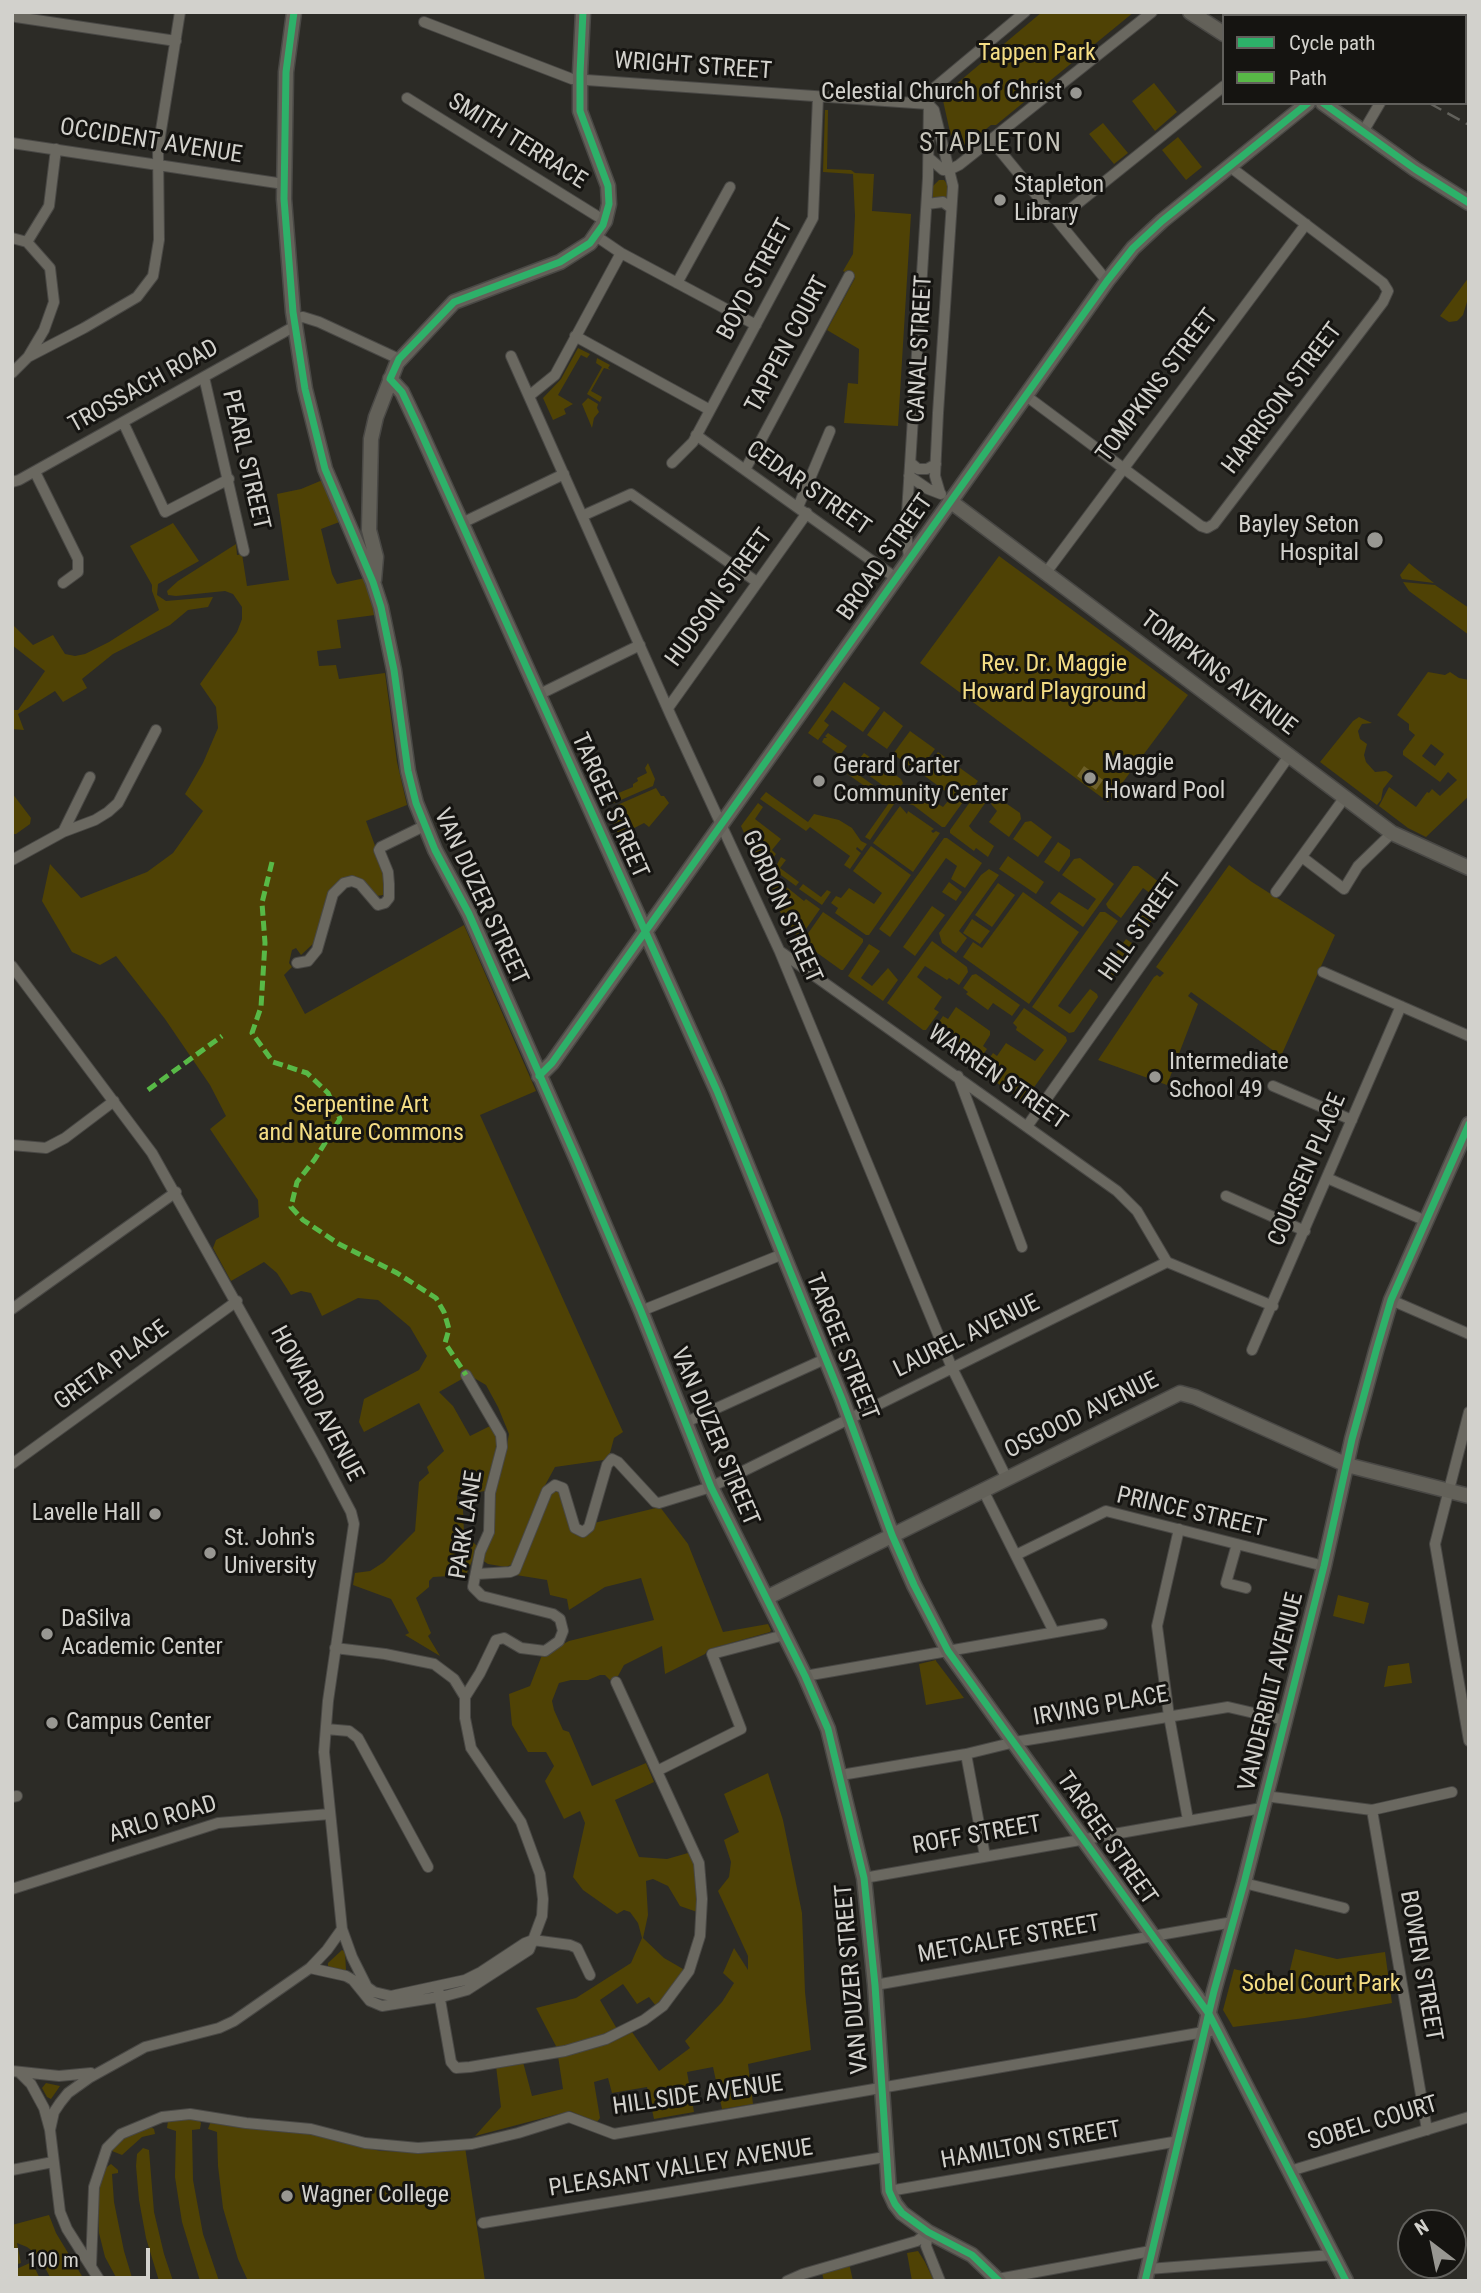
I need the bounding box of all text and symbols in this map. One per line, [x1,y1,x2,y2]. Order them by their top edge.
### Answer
legend [1222,14,1467,105]
text: Cycle path [1289,31,1375,55]
park label: Tappen Park [978,40,1096,68]
street label: WRIGHT STREET [613,47,773,87]
text: Path [1289,66,1327,90]
place label: Celestial Church of Christ [821,79,1062,107]
marker: Celestial Church of Christ [1068,85,1084,101]
street label: SMITH TERRACE [442,88,592,196]
street label: OCCIDENT AVENUE [58,113,244,171]
district label: STAPLETON [920,128,1062,160]
place label: Stapleton Library [1014,172,1104,228]
marker: Stapleton Library [992,192,1008,208]
street label: BOYD STREET [712,214,800,346]
street label: TAPPEN COURT [740,272,836,418]
street label: CANAL STREET [903,275,939,423]
street label: TOMPKINS STREET [1091,304,1225,468]
street label: HARRISON STREET [1217,318,1349,480]
street label: TROSSACH ROAD [64,334,224,440]
street label: PEARL STREET [215,387,275,533]
street label: CEDAR STREET [740,436,876,542]
street label: BROAD STREET [832,489,940,627]
place label: Bayley Seton Hospital [1238,512,1359,568]
street label: HUDSON STREET [660,523,780,673]
marker: Bayley Seton Hospital [1365,530,1385,550]
street label: TOMPKINS AVENUE [1134,606,1302,742]
park label: Rev. Dr. Maggie Howard Playground [962,651,1146,707]
street label: TARGEE STREET [564,729,654,883]
place label: Maggie Howard Pool [1104,750,1225,806]
place label: Gerard Carter Community Center [833,753,1008,809]
marker: Maggie Howard Pool [1082,770,1098,786]
marker: Gerard Carter Community Center [811,773,827,789]
street label: VAN DUZER STREET [427,804,533,990]
street label: GORDON STREET [734,826,828,988]
street label: HILL STREET [1094,869,1188,987]
street label: WARREN STREET [922,1019,1072,1137]
place label: Intermediate School 49 [1169,1049,1289,1105]
marker: Intermediate School 49 [1147,1069,1163,1085]
street label: COURSEN PLACE [1263,1089,1353,1251]
park label: Serpentine Art and Nature Commons [258,1092,464,1148]
street label: TARGEE STREET [798,1269,884,1425]
street label: LAUREL AVENUE [889,1289,1045,1385]
street label: GRETA PLACE [49,1315,175,1417]
street label: HOWARD AVENUE [263,1322,369,1486]
street label: VAN DUZER STREET [663,1343,765,1531]
street label: OSGOOD AVENUE [1000,1366,1164,1466]
street label: PARK LANE [444,1469,490,1581]
street label: PRINCE STREET [1114,1482,1268,1544]
place label: Lavelle Hall [32,1500,141,1528]
marker: Lavelle Hall [147,1506,163,1522]
place label: St. John's University [224,1525,317,1581]
marker: St. John's University [202,1545,218,1561]
street label: VANDERBILT AVENUE [1233,1590,1311,1794]
place label: DaSilva Academic Center [61,1606,223,1662]
marker: DaSilva Academic Center [39,1626,55,1642]
street label: IRVING PLACE [1031,1681,1171,1733]
place label: Campus Center [66,1709,211,1737]
marker: Campus Center [44,1715,60,1731]
street label: TARGEE STREET [1049,1767,1163,1911]
street label: ARLO ROAD [105,1790,221,1850]
street label: ROFF STREET [910,1811,1044,1861]
street label: VAN DUZER STREET [830,1883,876,2075]
street label: BOWEN STREET [1393,1888,1447,2044]
street label: METCALFE STREET [916,1910,1102,1970]
park label: Sobel Court Park [1241,1971,1401,1999]
street label: HILLSIDE AVENUE [611,2070,785,2122]
street label: SOBEL COURT [1304,2091,1442,2157]
street label: HAMILTON STREET [939,2116,1123,2176]
street label: PLEASANT VALLEY AVENUE [547,2134,815,2204]
place label: Wagner College [301,2182,449,2210]
marker: Wagner College [279,2188,295,2204]
north arrow [1397,2209,1467,2279]
text: N [1411,2215,1433,2240]
scale bar [18,2234,154,2278]
text: 100 m [27,2248,79,2272]

